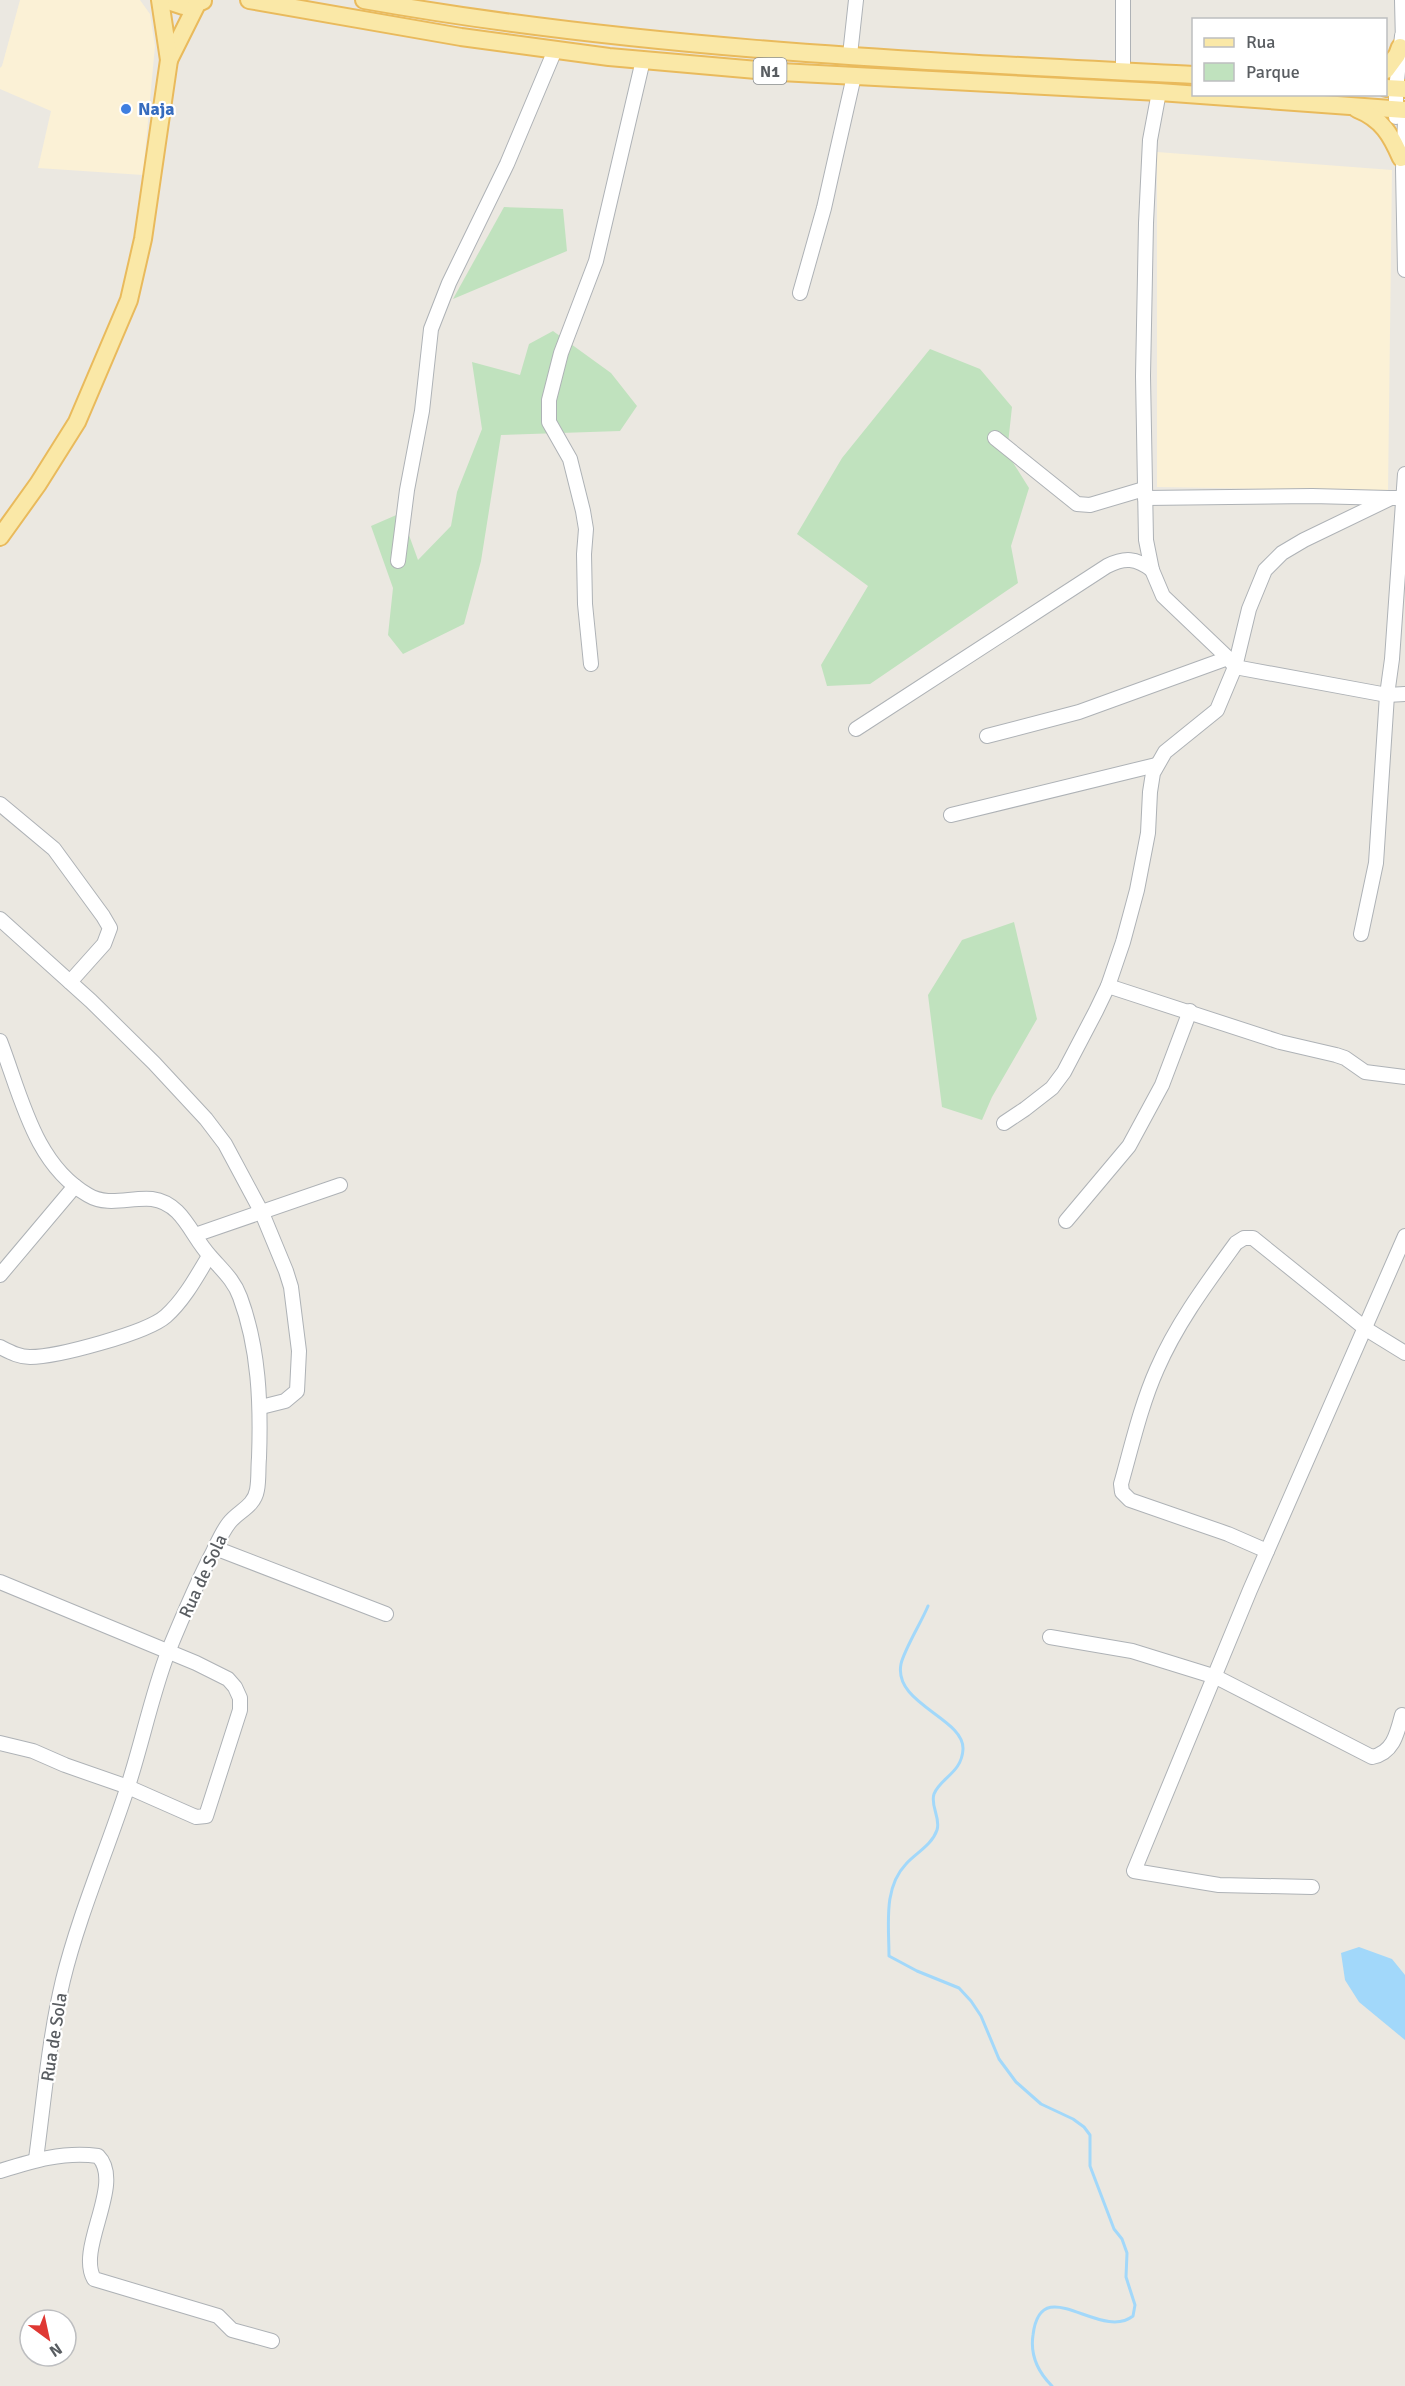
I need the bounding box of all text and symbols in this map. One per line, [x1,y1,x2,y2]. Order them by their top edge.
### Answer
legend [1192,18,1387,96]
text: Rua [1246,31,1275,53]
road number: N1 [754,58,786,84]
text: Parque [1246,61,1300,83]
place label: Naja [138,98,175,120]
marker: Naja [119,102,133,116]
street label: Rua de Sola [174,1531,232,1621]
street label: Rua de Sola [36,1991,72,2083]
north arrow [18,2308,78,2368]
text: N [46,2338,66,2361]

